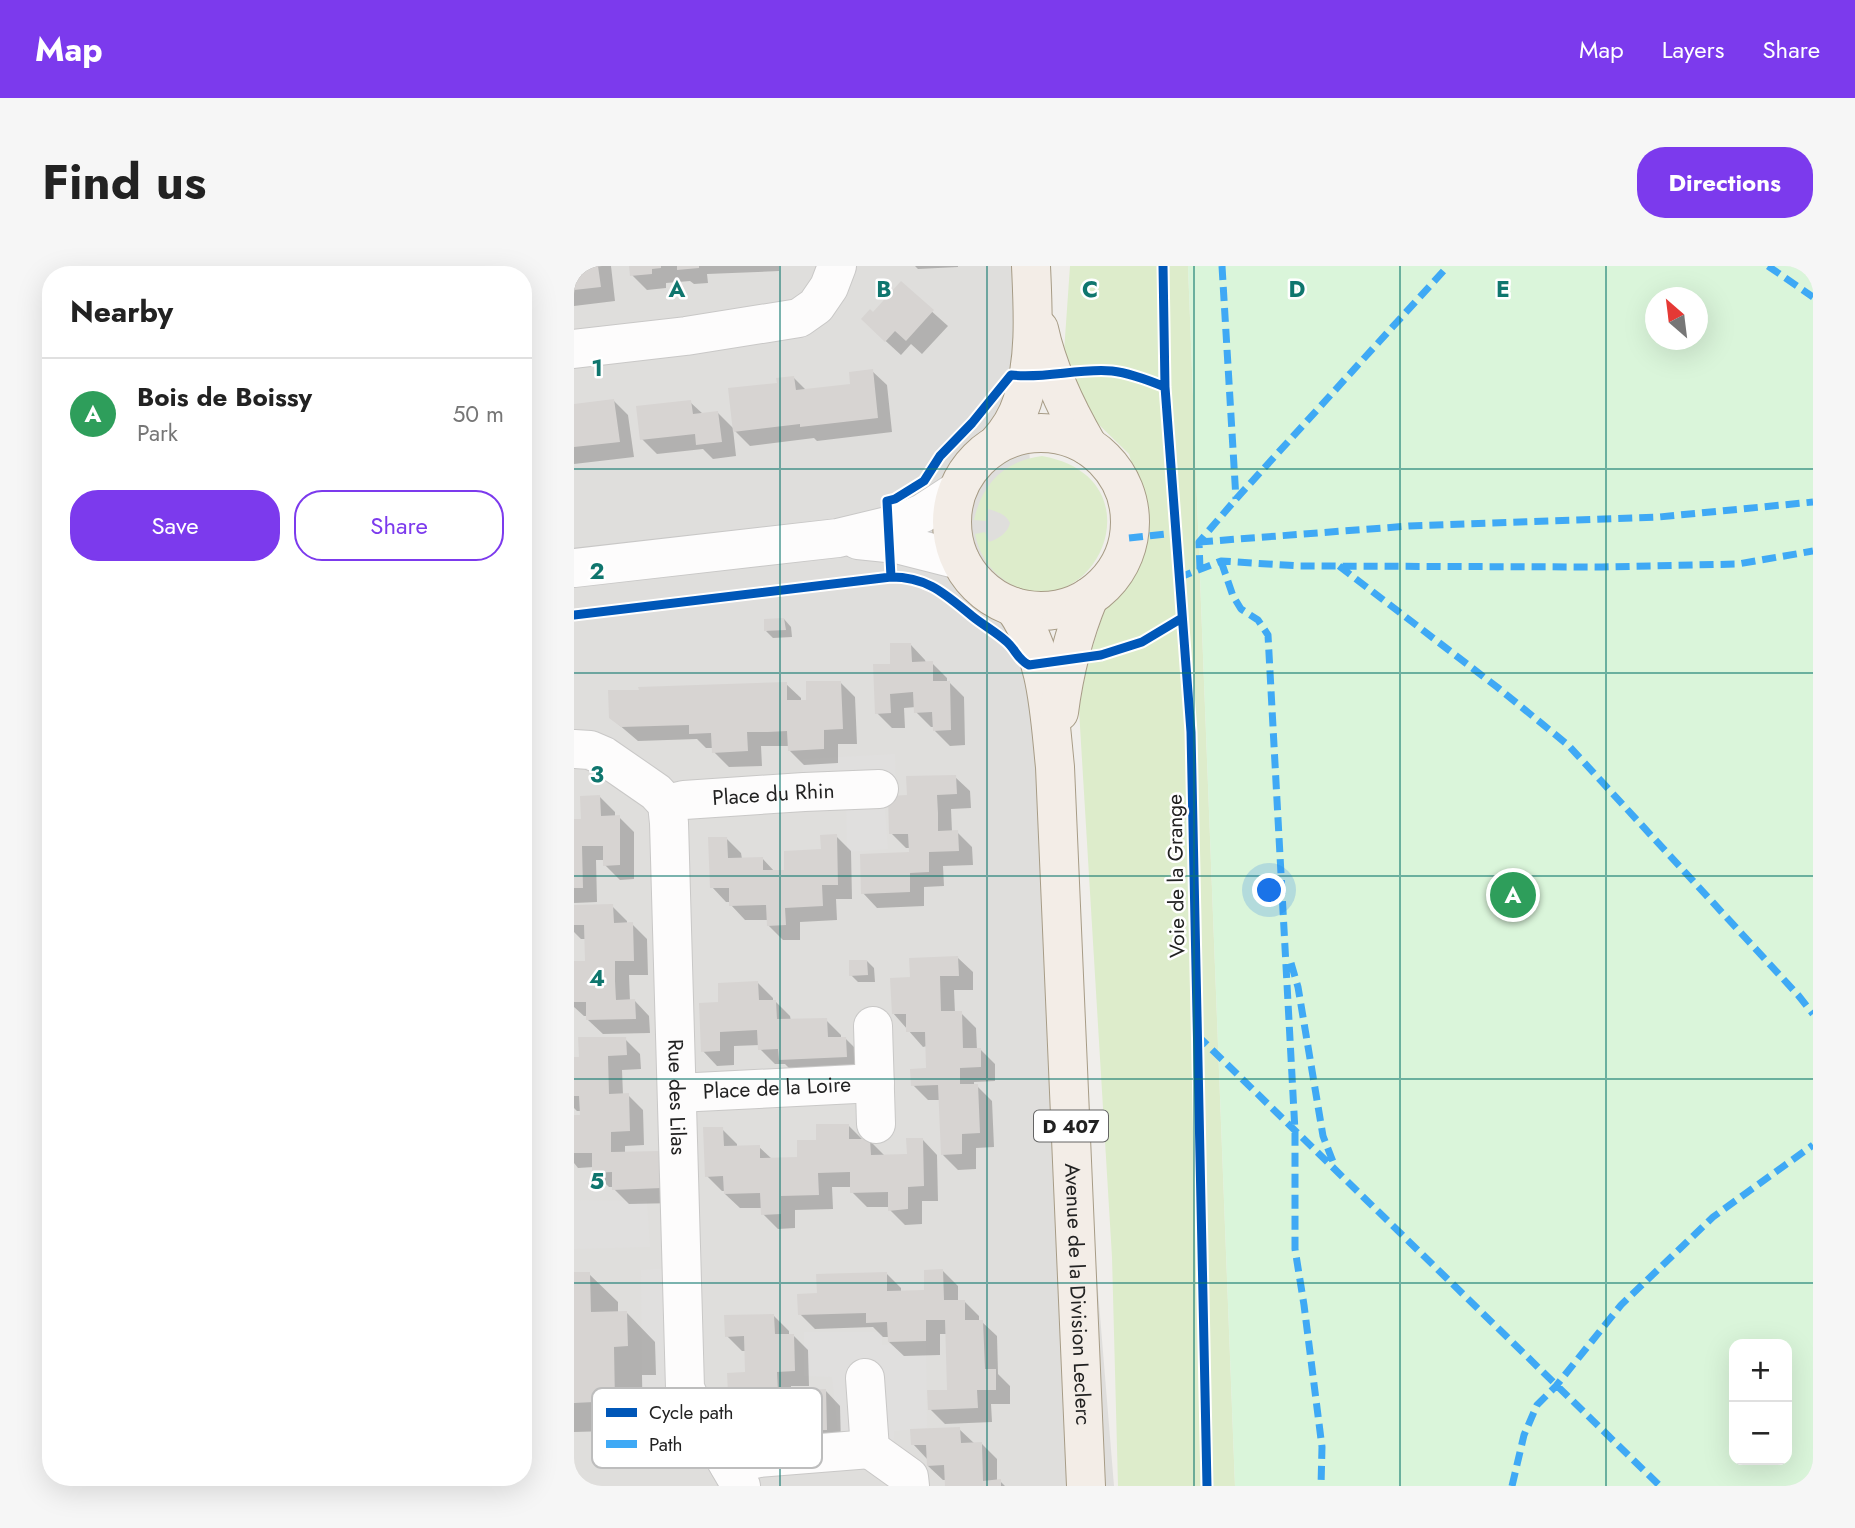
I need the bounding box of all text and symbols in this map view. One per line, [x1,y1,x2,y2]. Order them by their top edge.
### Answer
text: Map [35,26,103,73]
text: Map [1579,32,1624,67]
text: Layers [1662,32,1724,67]
text: Share [1762,32,1820,67]
text: Find us [42,147,206,217]
button: Directions [1637,147,1813,218]
text: A [668,272,686,306]
text: B [876,272,892,306]
text: C [1082,272,1098,306]
text: D [1289,272,1306,306]
text: E [1496,272,1510,306]
north arrow [1645,287,1708,350]
text: Nearby [70,290,173,333]
text: 1 [591,351,603,385]
text: Bois de Boissy [137,378,312,416]
text: A [85,397,101,431]
text: 50 m [452,397,504,431]
text: Park [137,416,178,450]
button: Save [70,490,280,561]
button: Share [294,490,504,561]
text: 2 [589,554,605,588]
text: 3 [590,757,604,791]
street label: Place du Rhin [711,776,835,813]
street label: Voie de la Grange [1160,794,1192,958]
pin: A [1490,869,1536,921]
your location [1252,873,1286,907]
text: 4 [589,961,605,995]
street label: Rue des Lilas [660,1039,693,1155]
street label: Place de la Loire [702,1069,852,1107]
road number: D 407 [1034,1111,1108,1142]
street label: Avenue de la Division Leclerc [1057,1163,1098,1426]
text: 5 [590,1164,604,1198]
map controls [1729,1339,1792,1465]
button: + [1729,1339,1792,1402]
legend [592,1388,822,1468]
text: Cycle path [649,1399,734,1426]
button: − [1729,1402,1792,1465]
text: Path [649,1431,683,1458]

